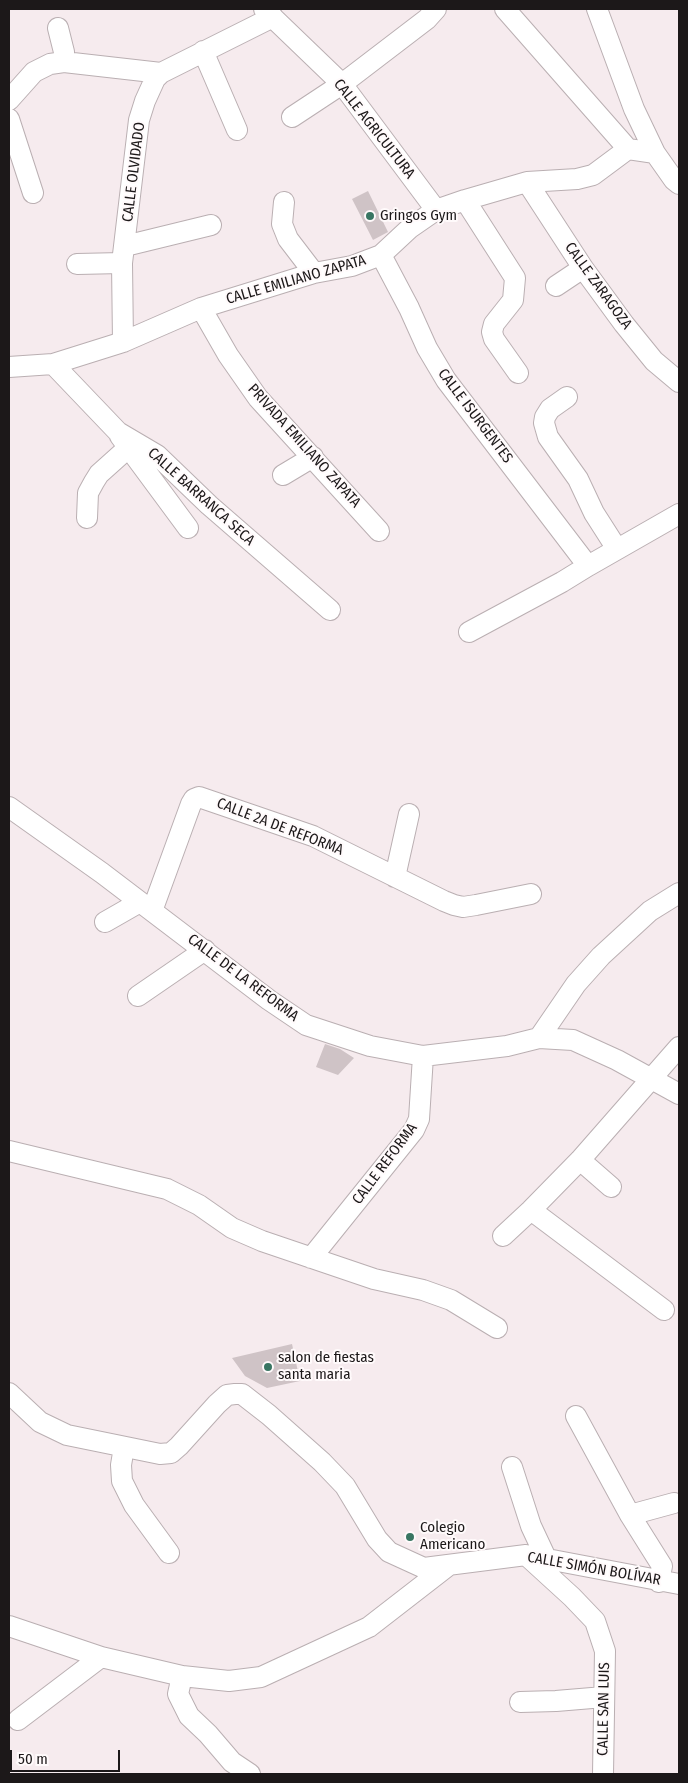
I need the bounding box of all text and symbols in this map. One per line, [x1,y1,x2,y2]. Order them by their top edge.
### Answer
street label: CALLE AGRICULTURA [330,76,418,182]
street label: CALLE OLVIDADO [119,121,149,223]
place label: Gringos Gym [380,207,457,225]
marker: Gringos Gym [364,210,376,222]
street label: CALLE ZARAGOZA [560,239,636,333]
street label: CALLE EMILIANO ZAPATA [224,251,368,309]
street label: CALLE ISURGENTES [434,365,516,467]
street label: PRIVADA EMILIANO ZAPATA [244,380,364,512]
street label: CALLE BARRANCA SECA [144,444,258,550]
street label: CALLE 2A DE REFORMA [214,795,346,859]
street label: CALLE DE LA REFORMA [184,930,302,1026]
street label: CALLE REFORMA [349,1120,421,1208]
place label: salon de fiestas santa maria [278,1349,374,1384]
marker: salon de fiestas santa maria [262,1361,274,1373]
place label: Colegio Americano [420,1519,485,1554]
marker: Colegio Americano [404,1531,416,1543]
street label: CALLE SIMÓN BOLÍVAR [526,1548,662,1590]
street label: CALLE SAN LUIS [594,1662,614,1756]
scale bar [12,1740,122,1772]
text: 50 m [18,1750,48,1768]

